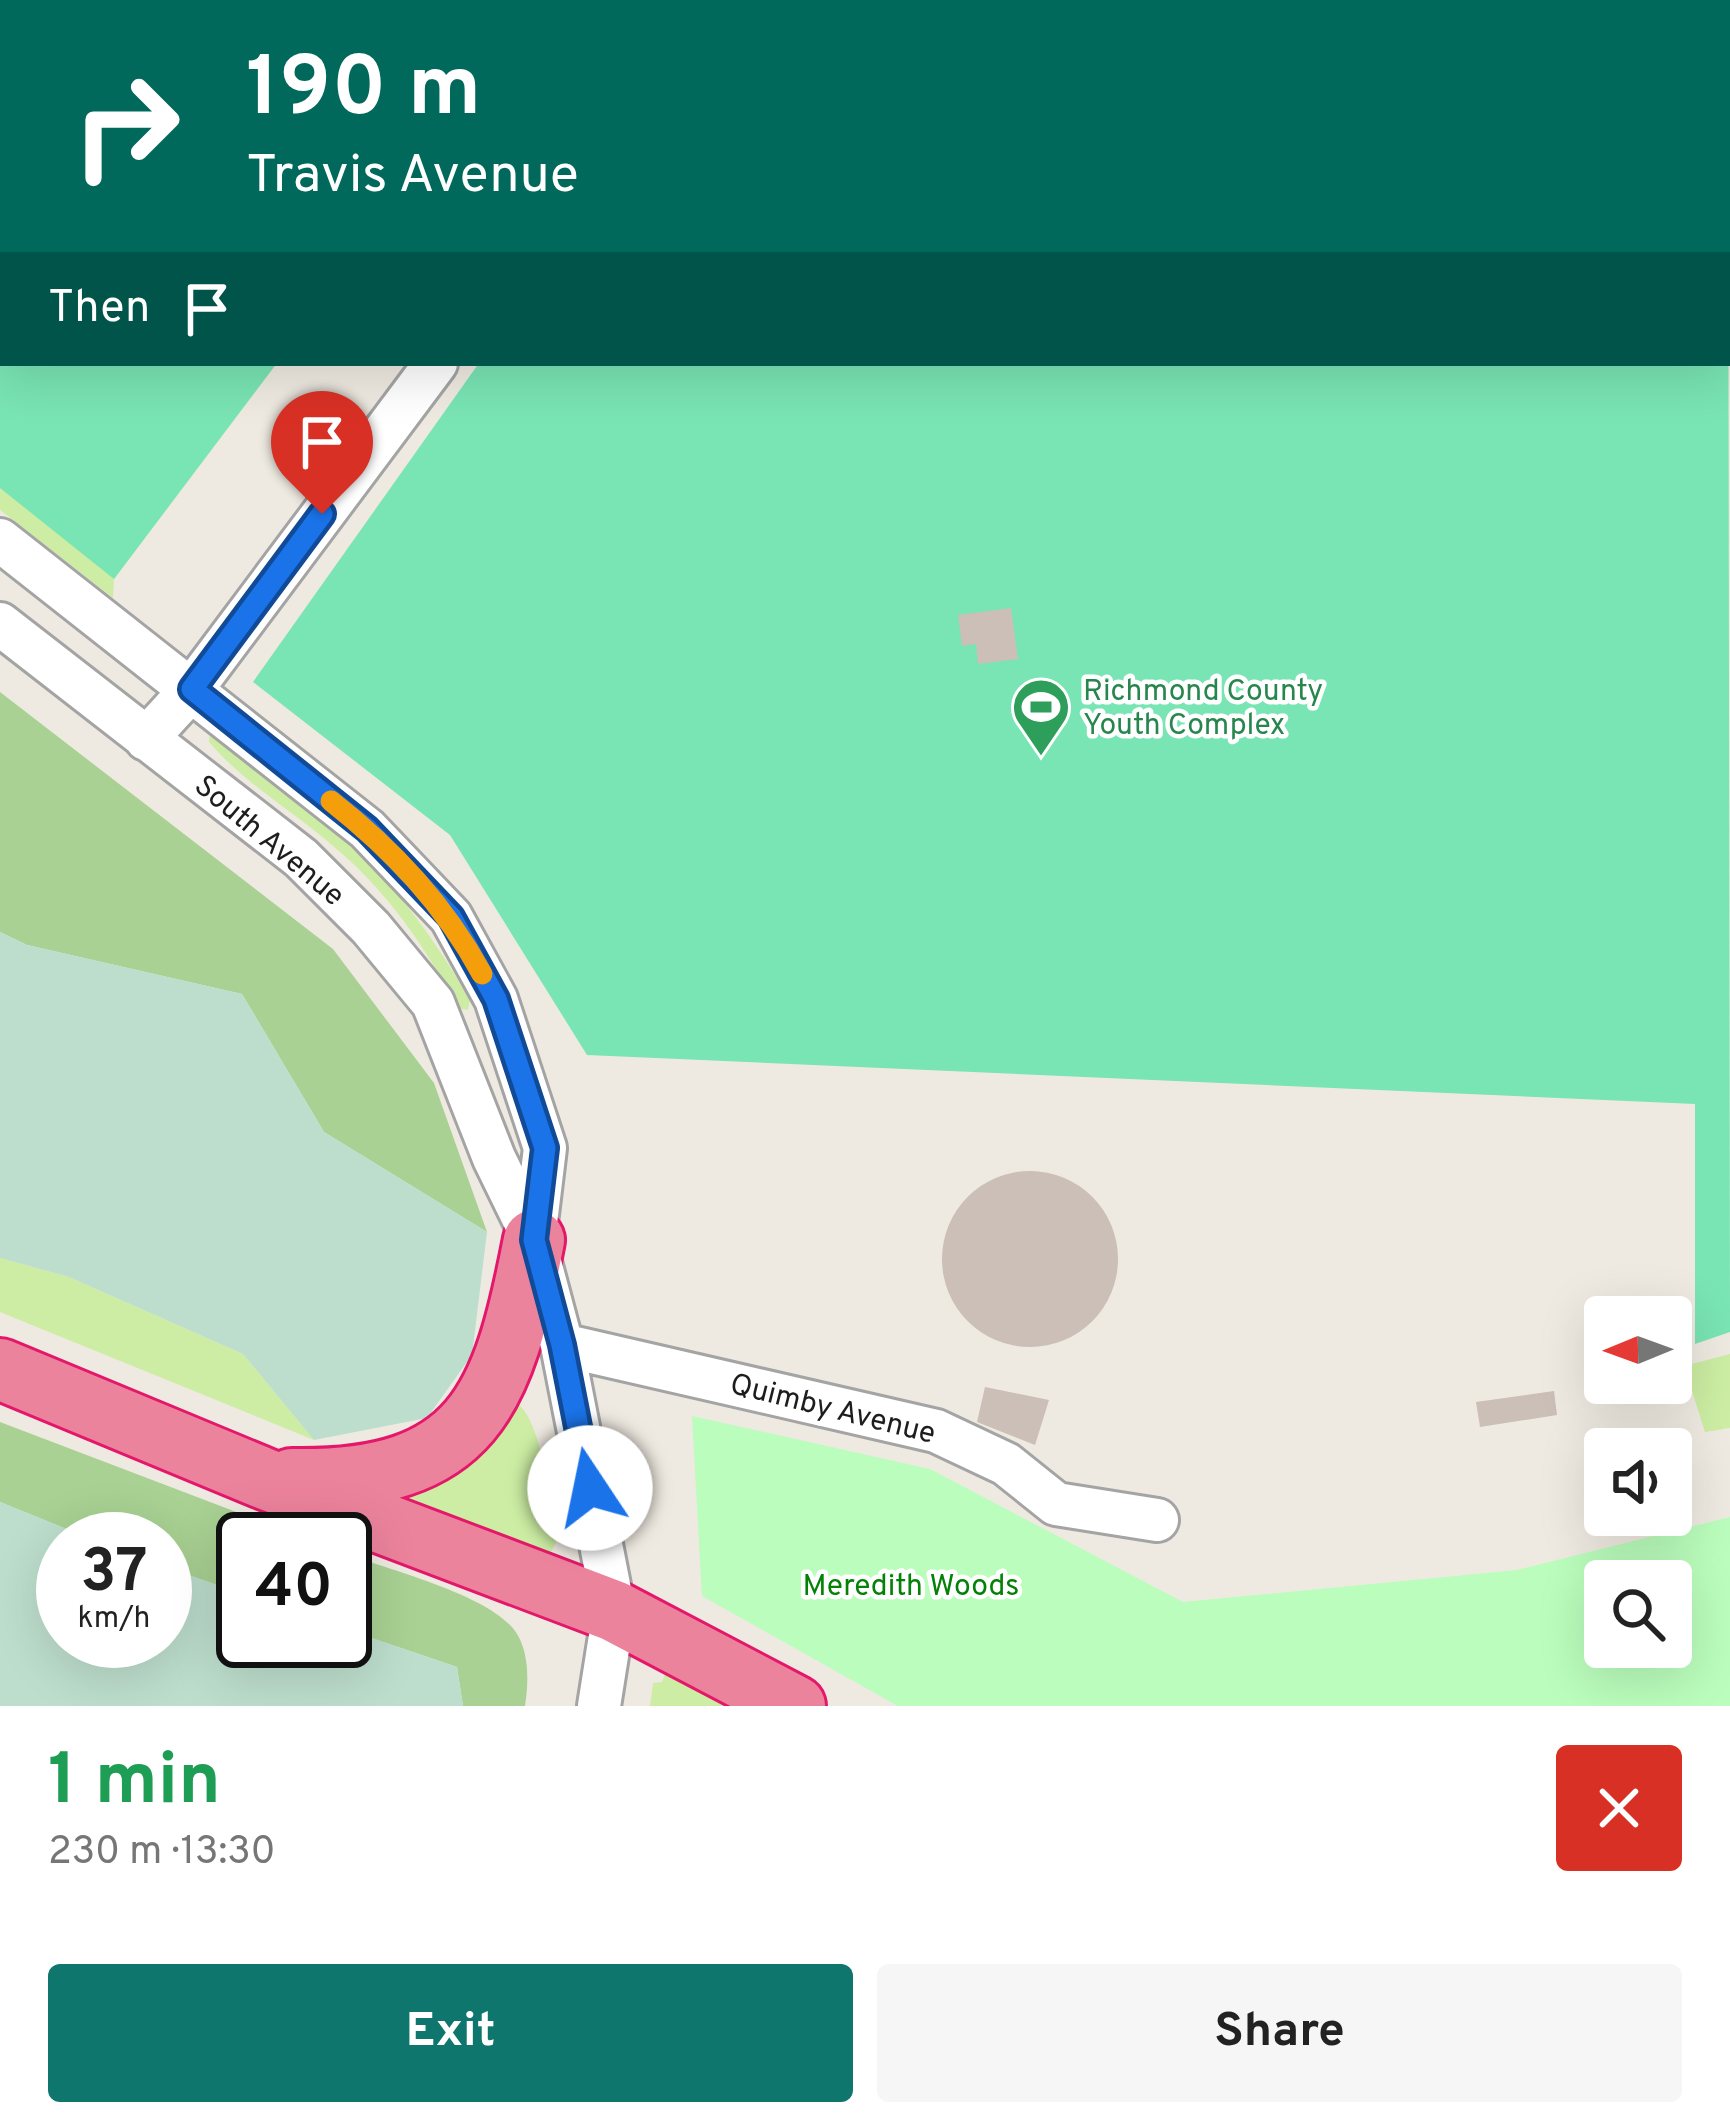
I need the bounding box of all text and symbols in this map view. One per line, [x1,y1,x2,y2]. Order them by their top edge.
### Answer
text: 190 m [246,39,481,145]
icon: right [48,48,204,204]
text: Travis Avenue [246,143,579,212]
icon: arrive [174,276,240,342]
text: Then [48,281,150,338]
pin [271,391,373,514]
icon: arrive [289,409,355,475]
place label: Richmond County Youth Complex [1083,674,1323,745]
sports icon: Richmond County Youth Complex [1010,676,1072,758]
street label: South Avenue [186,768,351,915]
north arrow [1584,1296,1692,1404]
map controls [1584,1296,1692,1668]
street label: Quimby Avenue [726,1367,939,1454]
position arrow [527,1425,653,1551]
button: sound [1584,1428,1692,1536]
speed limit sign: 40 [216,1512,372,1668]
text: 37 [80,1537,148,1613]
button: search [1584,1560,1692,1668]
park label: Meredith Woods [803,1569,1019,1606]
text: km/h [78,1601,150,1638]
text: 1 min [48,1738,221,1830]
button: close [1556,1745,1682,1871]
text: 230 m · 13:30 [48,1829,275,1878]
button: Exit [48,1964,853,2102]
button: Share [877,1964,1682,2102]

